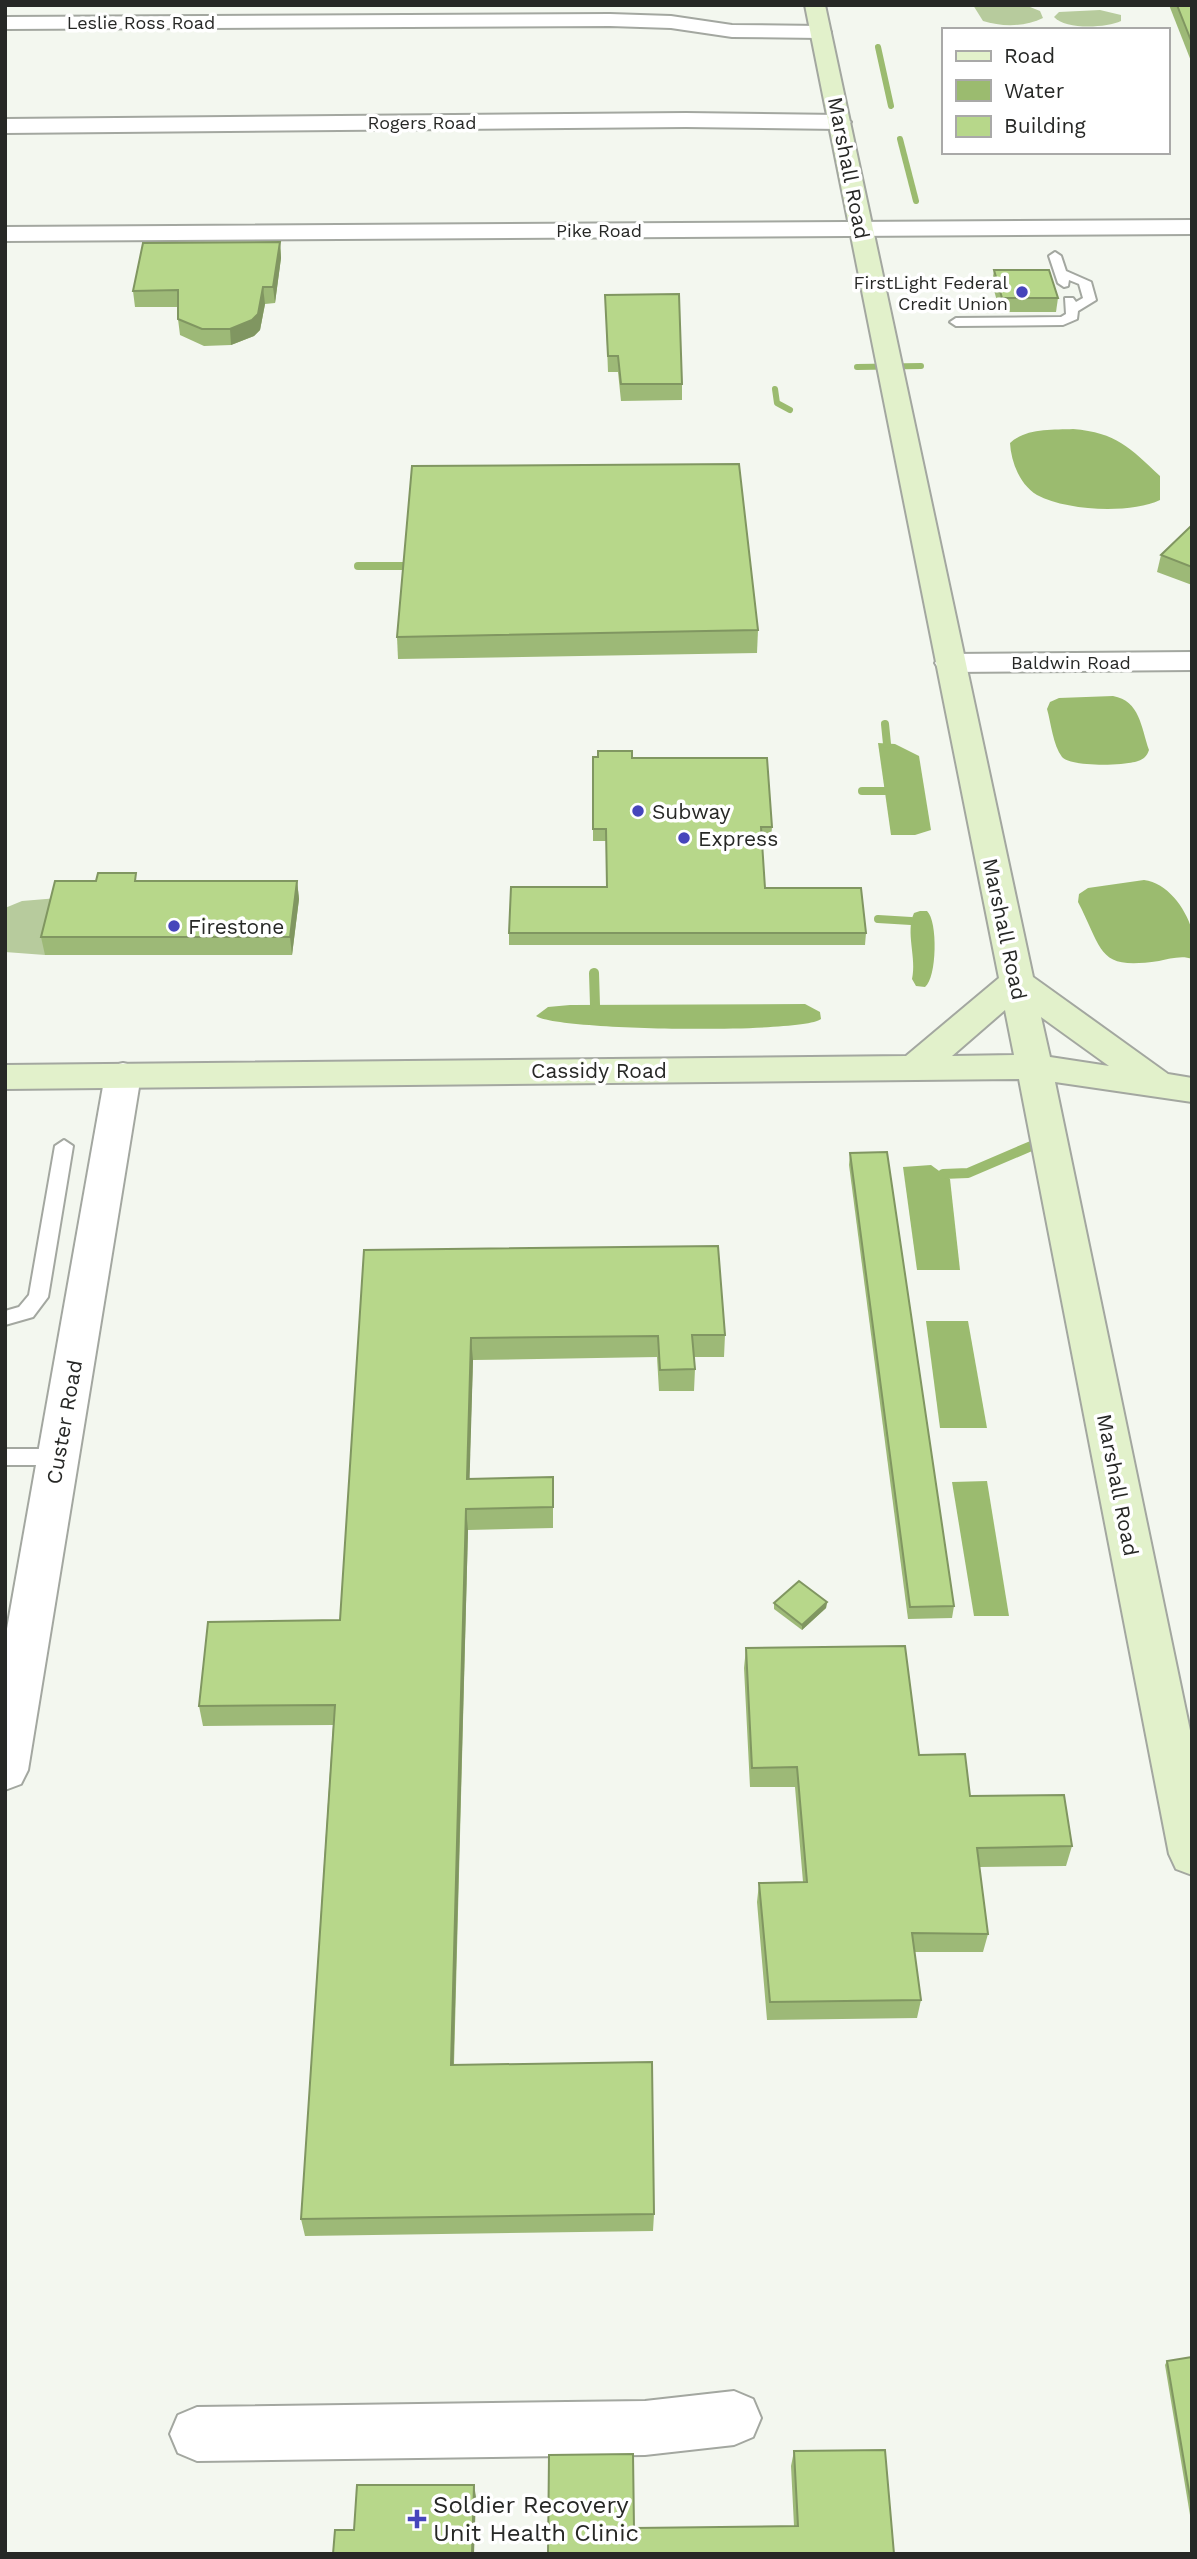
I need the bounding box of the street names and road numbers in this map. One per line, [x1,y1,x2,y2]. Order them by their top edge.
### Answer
street label: Leslie Ross Road [67,12,215,33]
street label: Marshall Road [823,95,875,241]
street label: Rogers Road [368,112,476,133]
street label: Pike Road [556,220,642,241]
street label: Baldwin Road [1011,652,1131,673]
street label: Marshall Road [978,856,1032,1002]
street label: Cassidy Road [531,1058,667,1083]
street label: Custer Road [41,1358,87,1486]
street label: Marshall Road [1092,1412,1144,1558]

